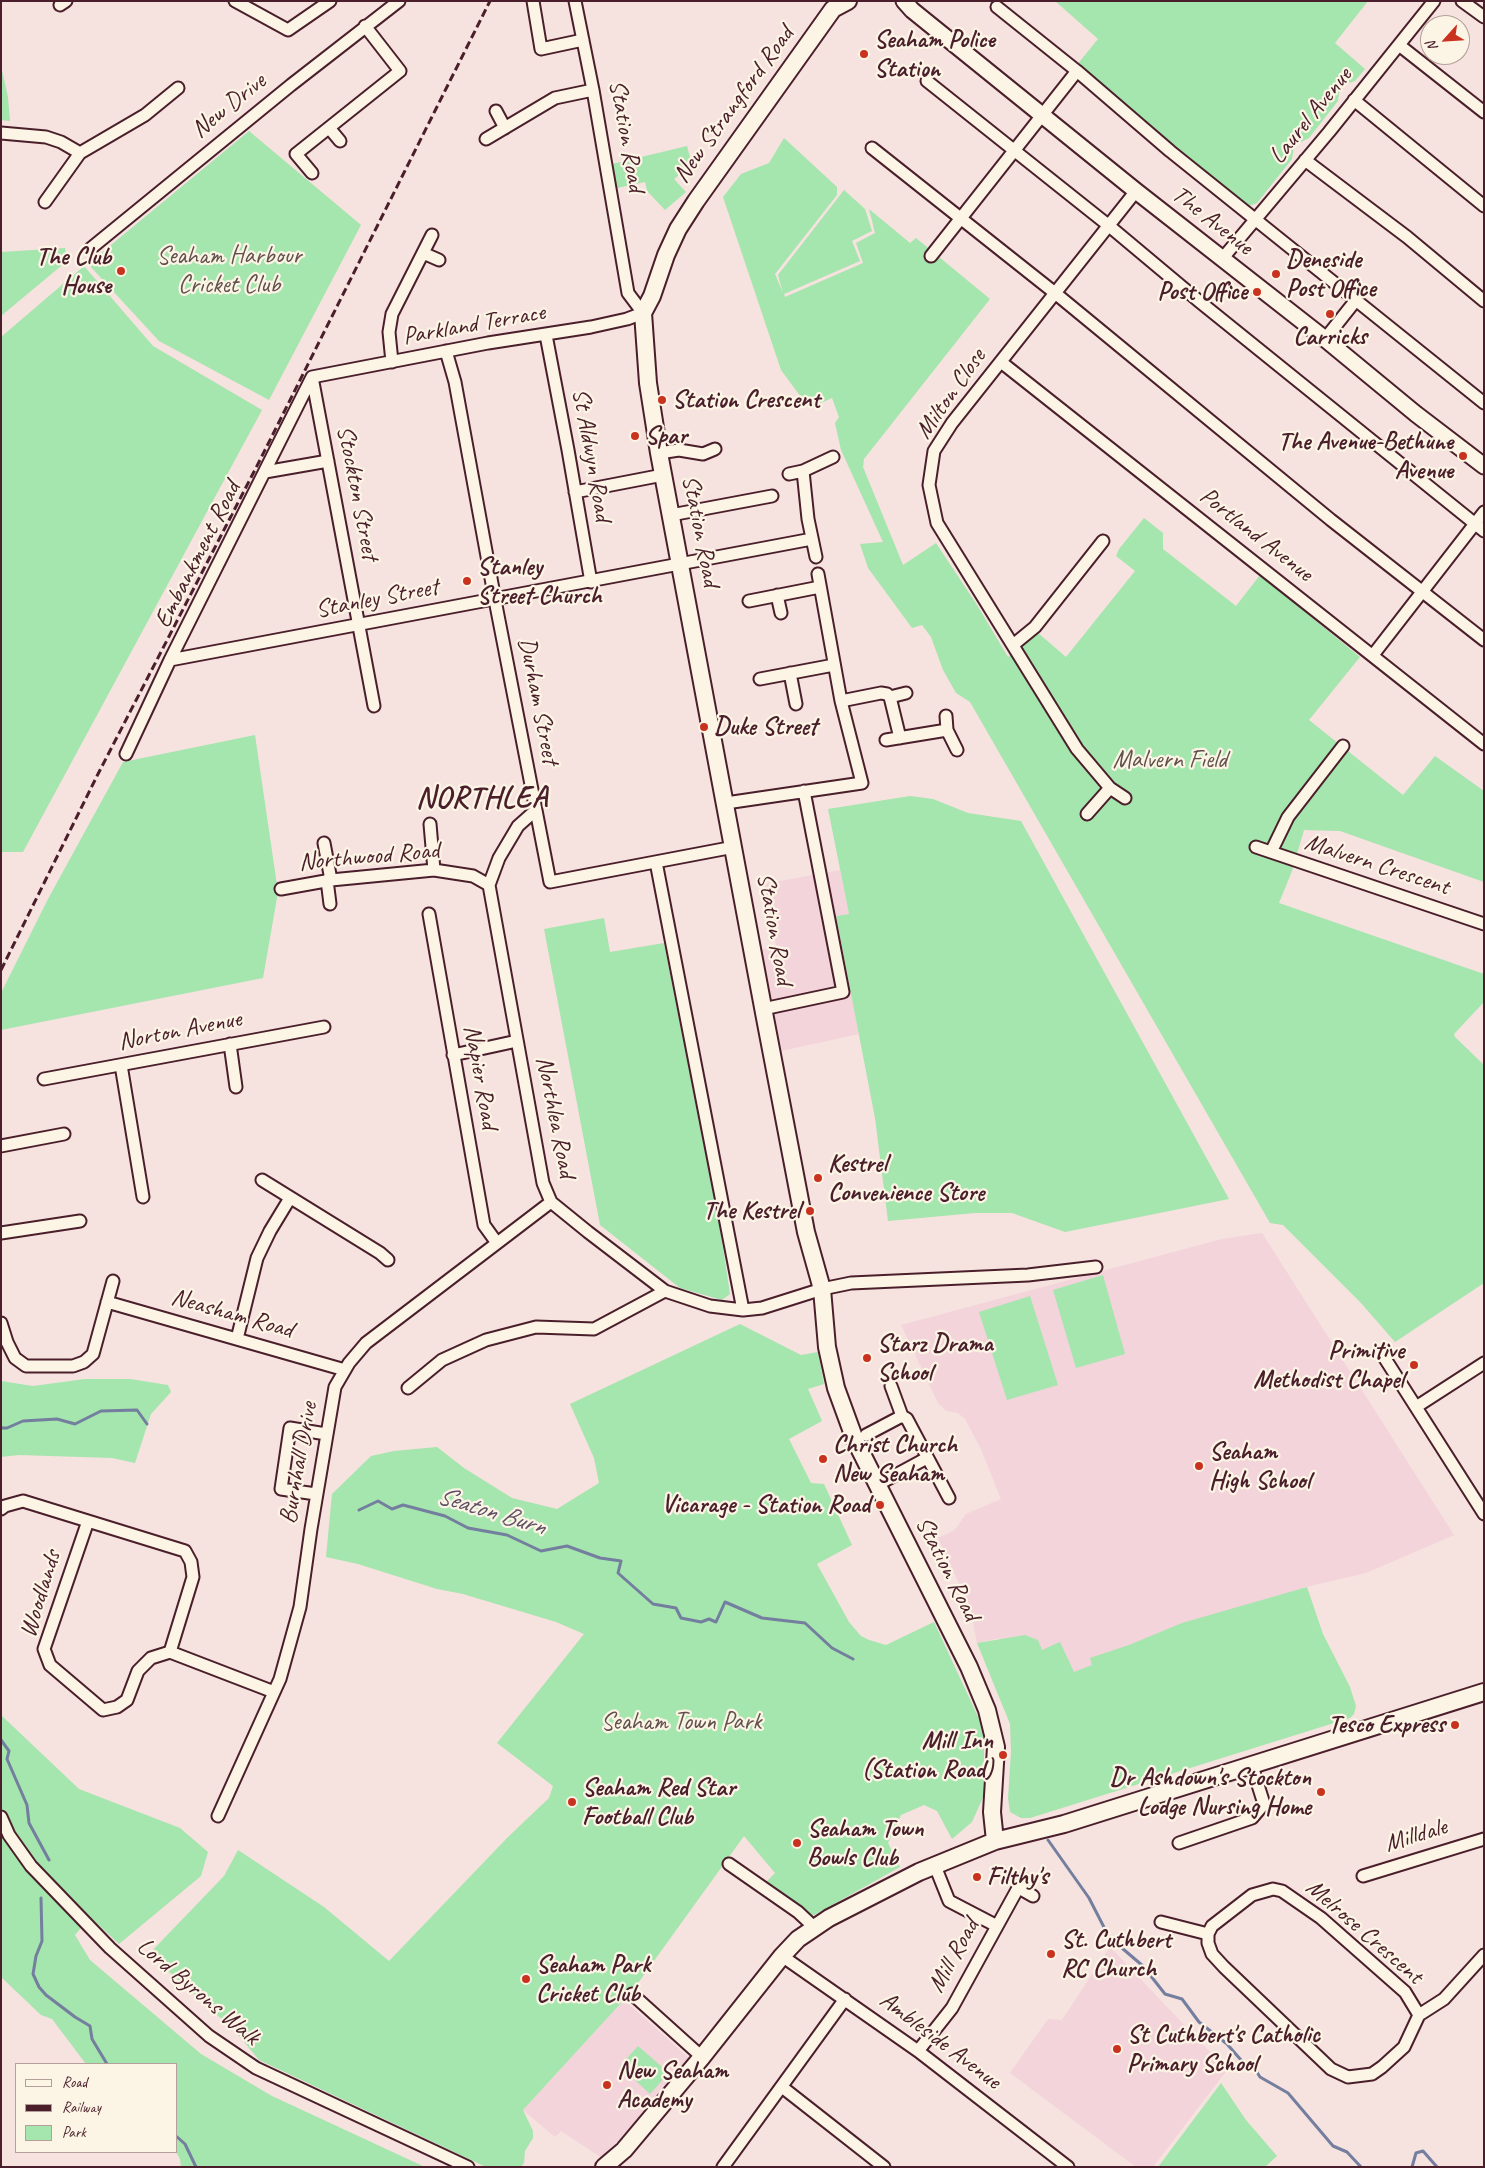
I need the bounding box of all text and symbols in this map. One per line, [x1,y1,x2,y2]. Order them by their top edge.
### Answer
north arrow [1420,15,1470,65]
street label: New Strangford Road [667,21,801,189]
place label: Seaham Police Station [874,25,995,84]
text: N [1422,39,1442,54]
marker: Seaham Police Station [858,48,870,60]
street label: Laurel Avenue [1263,62,1359,170]
street label: New Drive [186,67,272,145]
street label: Station Road [601,78,651,194]
street label: The Avenue [1165,180,1259,262]
park label: Seaham Harbour Cricket Club [157,241,301,300]
place label: The Club House [36,242,111,301]
place label: Deneside Post Office [1286,245,1375,304]
marker: The Club House [115,265,127,277]
marker: Deneside Post Office [1270,268,1282,280]
place label: Post Office [1158,277,1247,307]
marker: Post Office [1251,286,1263,298]
street label: Parkland Terrace [401,298,547,352]
marker: Carricks [1324,308,1336,320]
place label: Carricks [1293,322,1367,352]
street label: Milton Close [909,343,993,445]
place label: Station Crescent [672,385,820,415]
street label: St Aldwyn Road [565,386,617,524]
marker: Station Crescent [656,394,668,406]
place label: Spar [645,421,687,451]
street label: Stockton Street [329,423,385,563]
place label: The Avenue-Bethune Avenue [1278,427,1453,486]
marker: Spar [629,430,641,442]
marker: The Avenue-Bethune Avenue [1457,450,1469,462]
street label: Station Road [675,473,725,589]
street label: Embankment Road [148,477,248,633]
street label: Portland Avenue [1193,481,1319,589]
place label: Stanley Street Church [477,552,602,611]
street label: Stanley Street [313,572,441,626]
marker: Stanley Street Church [461,575,473,587]
street label: Durham Street [511,635,565,767]
place label: Duke Street [714,712,817,742]
marker: Duke Street [698,721,710,733]
park label: Malvern Field [1113,745,1227,775]
district label: NORTHLEA [416,781,548,817]
street label: Malvern Crescent [1301,828,1453,902]
street label: Northwood Road [298,836,440,878]
street label: Station Road [749,871,799,987]
street label: Norton Avenue [116,1004,244,1058]
street label: Napier Road [456,1023,504,1131]
street label: Northlea Road [529,1054,581,1180]
place label: Kestrel Convenience Store [828,1149,984,1208]
marker: Kestrel Convenience Store [812,1172,824,1184]
place label: The Kestrel [703,1196,800,1226]
marker: The Kestrel [804,1205,816,1217]
street label: Neasham Road [168,1282,296,1346]
place label: Starz Drama School [877,1329,993,1388]
place label: Primitive Methodist Chapel [1253,1336,1404,1395]
marker: Starz Drama School [861,1352,873,1364]
marker: Primitive Methodist Chapel [1408,1359,1420,1371]
street label: Burnhall Drive [274,1400,324,1526]
place label: Christ Church New Seaham [833,1430,957,1489]
place label: Seaham High School [1209,1437,1310,1496]
marker: Christ Church New Seaham [817,1453,829,1465]
marker: Seaham High School [1193,1460,1205,1472]
water label: Seaton Burn [433,1481,549,1543]
place label: Vicarage - Station Road [662,1490,870,1520]
marker: Vicarage - Station Road [874,1499,886,1511]
street label: Station Road [908,1512,986,1626]
street label: Woodlands [14,1547,68,1641]
park label: Seaham Town Park [601,1707,761,1737]
place label: Tesco Express [1328,1710,1445,1740]
marker: Tesco Express [1449,1719,1461,1731]
place label: Mill Inn (Station Road) [862,1726,993,1785]
marker: Mill Inn (Station Road) [997,1749,1009,1761]
place label: Dr Ashdown's Stockton Lodge Nursing Home [1110,1763,1311,1822]
place label: Seaham Red Star Football Club [582,1773,735,1832]
marker: Dr Ashdown's Stockton Lodge Nursing Home [1315,1786,1327,1798]
marker: Seaham Red Star Football Club [566,1796,578,1808]
street label: Milldale [1381,1812,1451,1860]
place label: Seaham Town Bowls Club [807,1814,924,1873]
marker: Seaham Town Bowls Club [791,1837,803,1849]
place label: Filthy's [987,1862,1048,1892]
marker: Filthy's [971,1871,983,1883]
street label: Melrose Crescent [1299,1873,1429,1991]
street label: Mill Road [922,1914,986,1998]
place label: St. Cuthbert RC Church [1061,1925,1171,1984]
street label: Lord Byrons Walk [130,1932,266,2052]
marker: St. Cuthbert RC Church [1045,1948,1057,1960]
place label: Seaham Park Cricket Club [536,1950,650,2009]
marker: Seaham Park Cricket Club [520,1973,532,1985]
street label: Ambleside Avenue [873,1986,1007,2096]
place label: St Cuthbert's Catholic Primary School [1127,2020,1320,2079]
marker: St Cuthbert's Catholic Primary School [1111,2043,1123,2055]
place label: New Seaham Academy [617,2056,728,2115]
legend [15,2063,178,2153]
text: Road [62,2073,87,2092]
marker: New Seaham Academy [601,2079,613,2091]
text: Railway [62,2098,101,2117]
text: Park [62,2123,86,2142]

